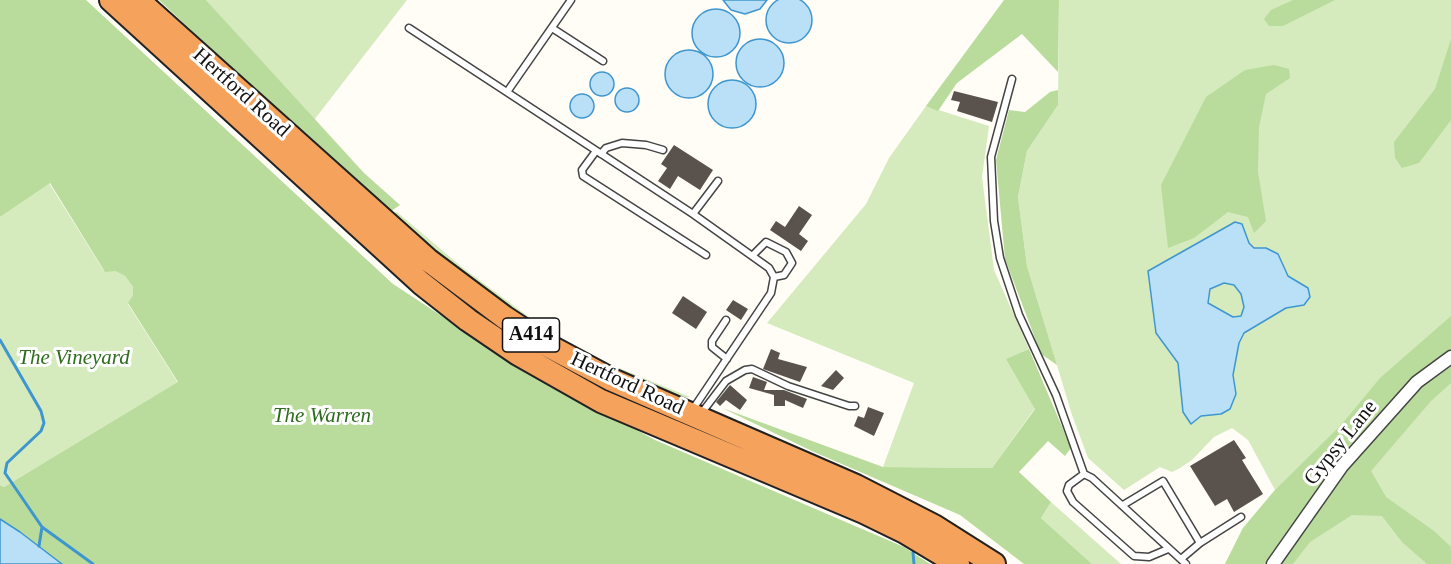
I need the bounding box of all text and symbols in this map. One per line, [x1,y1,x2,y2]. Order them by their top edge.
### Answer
street label: Hertford Road [187,43,295,143]
road number: A414 [502,318,560,352]
park label: The Vineyard [18,345,130,371]
street label: Hertford Road [566,347,688,421]
street label: Gypsy Lane [1299,395,1383,491]
park label: The Warren [273,403,371,429]

